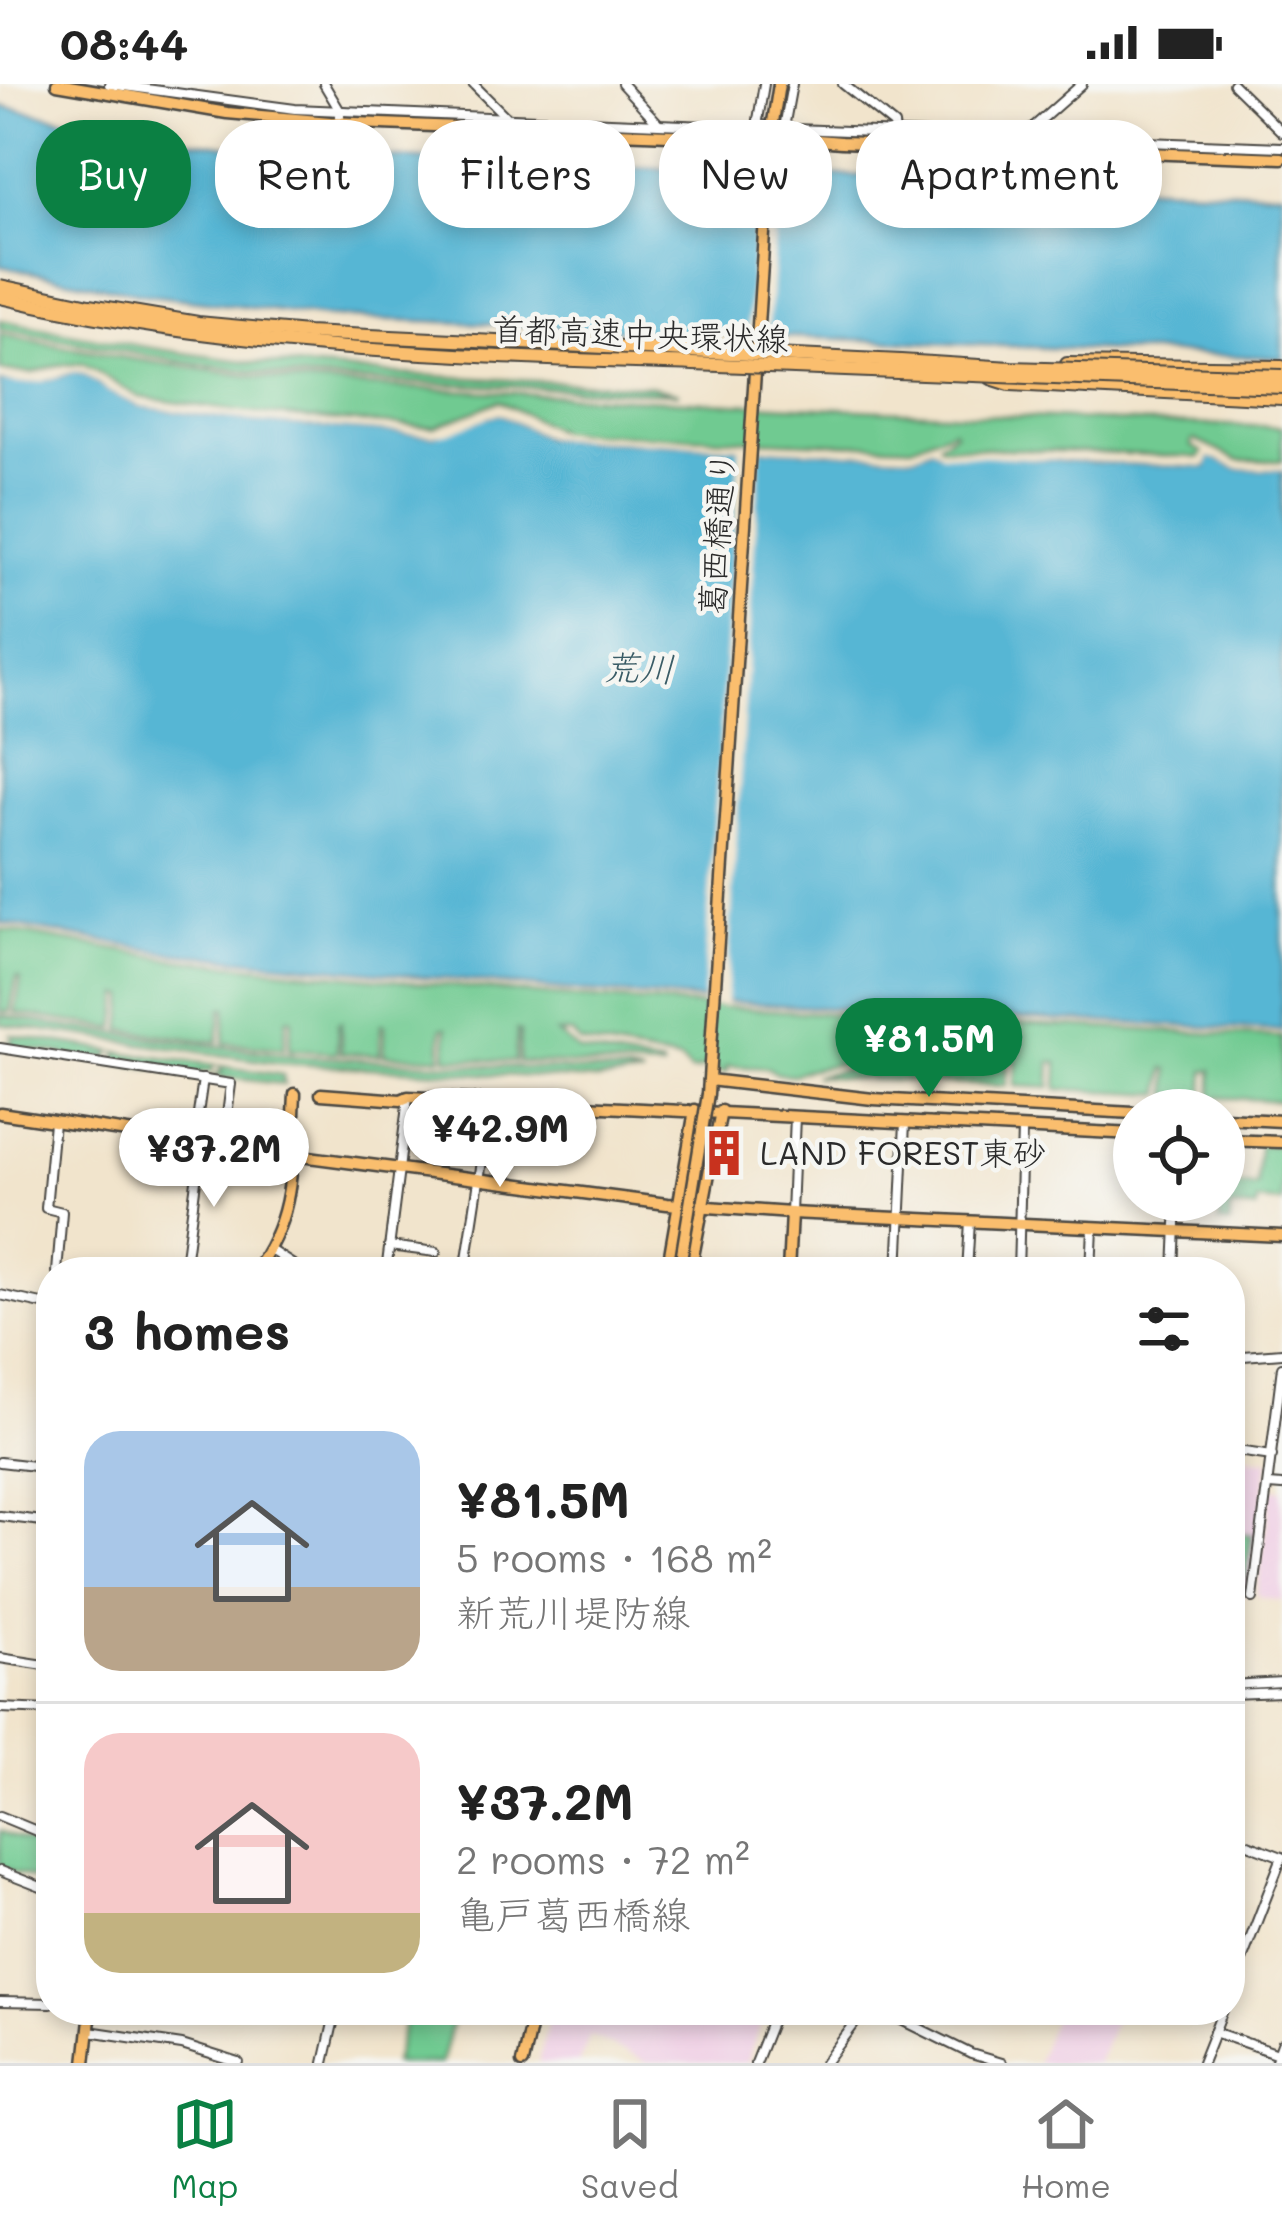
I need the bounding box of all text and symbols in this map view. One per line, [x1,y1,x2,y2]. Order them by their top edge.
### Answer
text: 08:44 [60,13,188,71]
chip: Buy [36,120,191,228]
chip: Rent [215,120,394,228]
chip: Filters [418,120,635,228]
chip: New [659,120,832,228]
chip: Apartment [856,120,1162,228]
street label: 首都高速中央環状線 [491,306,789,359]
street label: 葛西橋通り [688,449,743,617]
water label: 荒川 [602,642,676,691]
pin: ¥81.5M [831,998,1027,1100]
text: ¥81.5M [862,1011,996,1062]
pin: ¥42.9M [402,1088,598,1190]
map controls [1113,1089,1245,1221]
button: locate [1113,1089,1245,1221]
text: ¥42.9M [430,1101,570,1152]
pin: ¥37.2M [116,1108,312,1210]
text: ¥37.2M [146,1121,282,1172]
building icon: LAND FOREST東砂 [699,1128,749,1178]
place label: LAND FOREST東砂 [760,1130,1045,1173]
text: 3 homes [84,1296,290,1363]
icon: filters [1131,1296,1197,1362]
text: ¥81.5M [456,1464,630,1531]
icon: home [180,1479,324,1623]
text: 5 rooms · 168 m² [456,1531,772,1582]
text: 新荒川堤防線 [456,1586,690,1637]
text: ¥37.2M [456,1766,634,1833]
icon: home [180,1781,324,1925]
text: 2 rooms · 72 m² [456,1833,750,1884]
text: 亀戸葛西橋線 [456,1888,690,1939]
tab: Map [171,2091,238,2206]
tab: Saved [581,2091,679,2206]
tab: Home [1021,2091,1111,2206]

